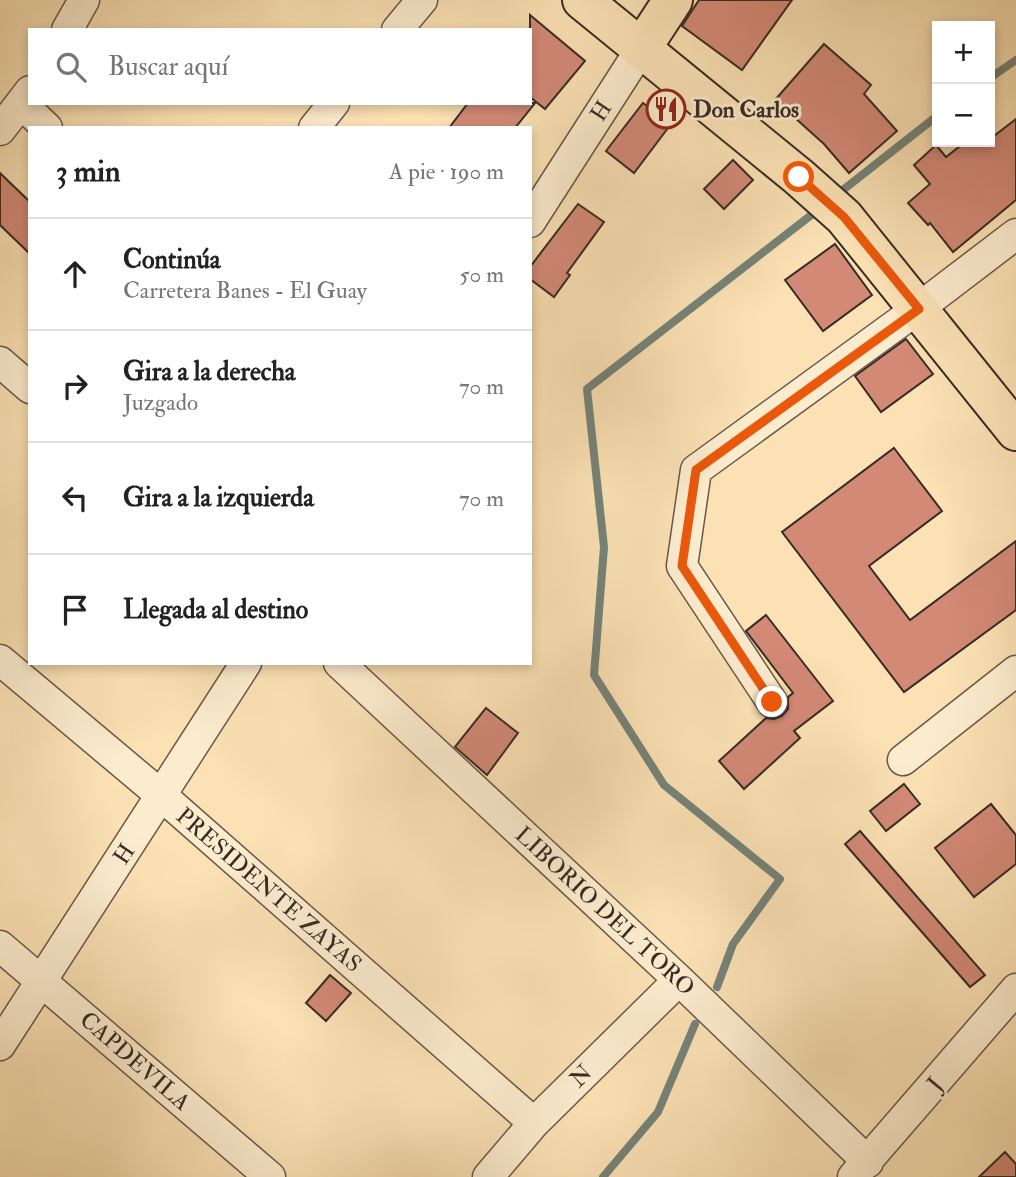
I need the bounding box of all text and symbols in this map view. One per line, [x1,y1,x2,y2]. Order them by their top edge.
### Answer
map controls [932,21,995,147]
button: + [932,21,995,84]
search box [28,28,532,105]
icon: search [52,48,90,86]
text: Buscar aquí [108,51,228,83]
button: − [932,84,995,147]
restaurant icon: Don Carlos [645,88,687,130]
street label: H [584,95,618,127]
place label: Don Carlos [693,95,799,124]
text: 3 min [56,153,121,190]
text: A pie · 190 m [389,157,504,186]
route start [783,161,814,192]
text: Continúa [123,244,221,276]
icon: ahead [56,255,94,293]
text: 50 m [460,260,504,289]
text: Carretera Banes - El Guay [123,276,367,305]
text: Gira a la derecha [123,356,296,388]
icon: right [56,367,94,405]
text: 70 m [459,372,504,401]
text: Juzgado [123,388,198,417]
icon: left [56,479,94,517]
text: Gira a la izquierda [123,482,314,514]
text: 70 m [459,484,504,513]
icon: arrive [56,591,94,629]
text: Llegada al destino [123,594,308,626]
route end [756,686,787,717]
street label: PRESIDENTE ZAYAS [170,801,368,979]
street label: LIBORIO DEL TORO [509,820,701,1002]
street label: H [107,838,141,870]
street label: CAPDEVILA [74,1005,196,1117]
street label: N [563,1058,599,1094]
street label: J [920,1071,949,1098]

